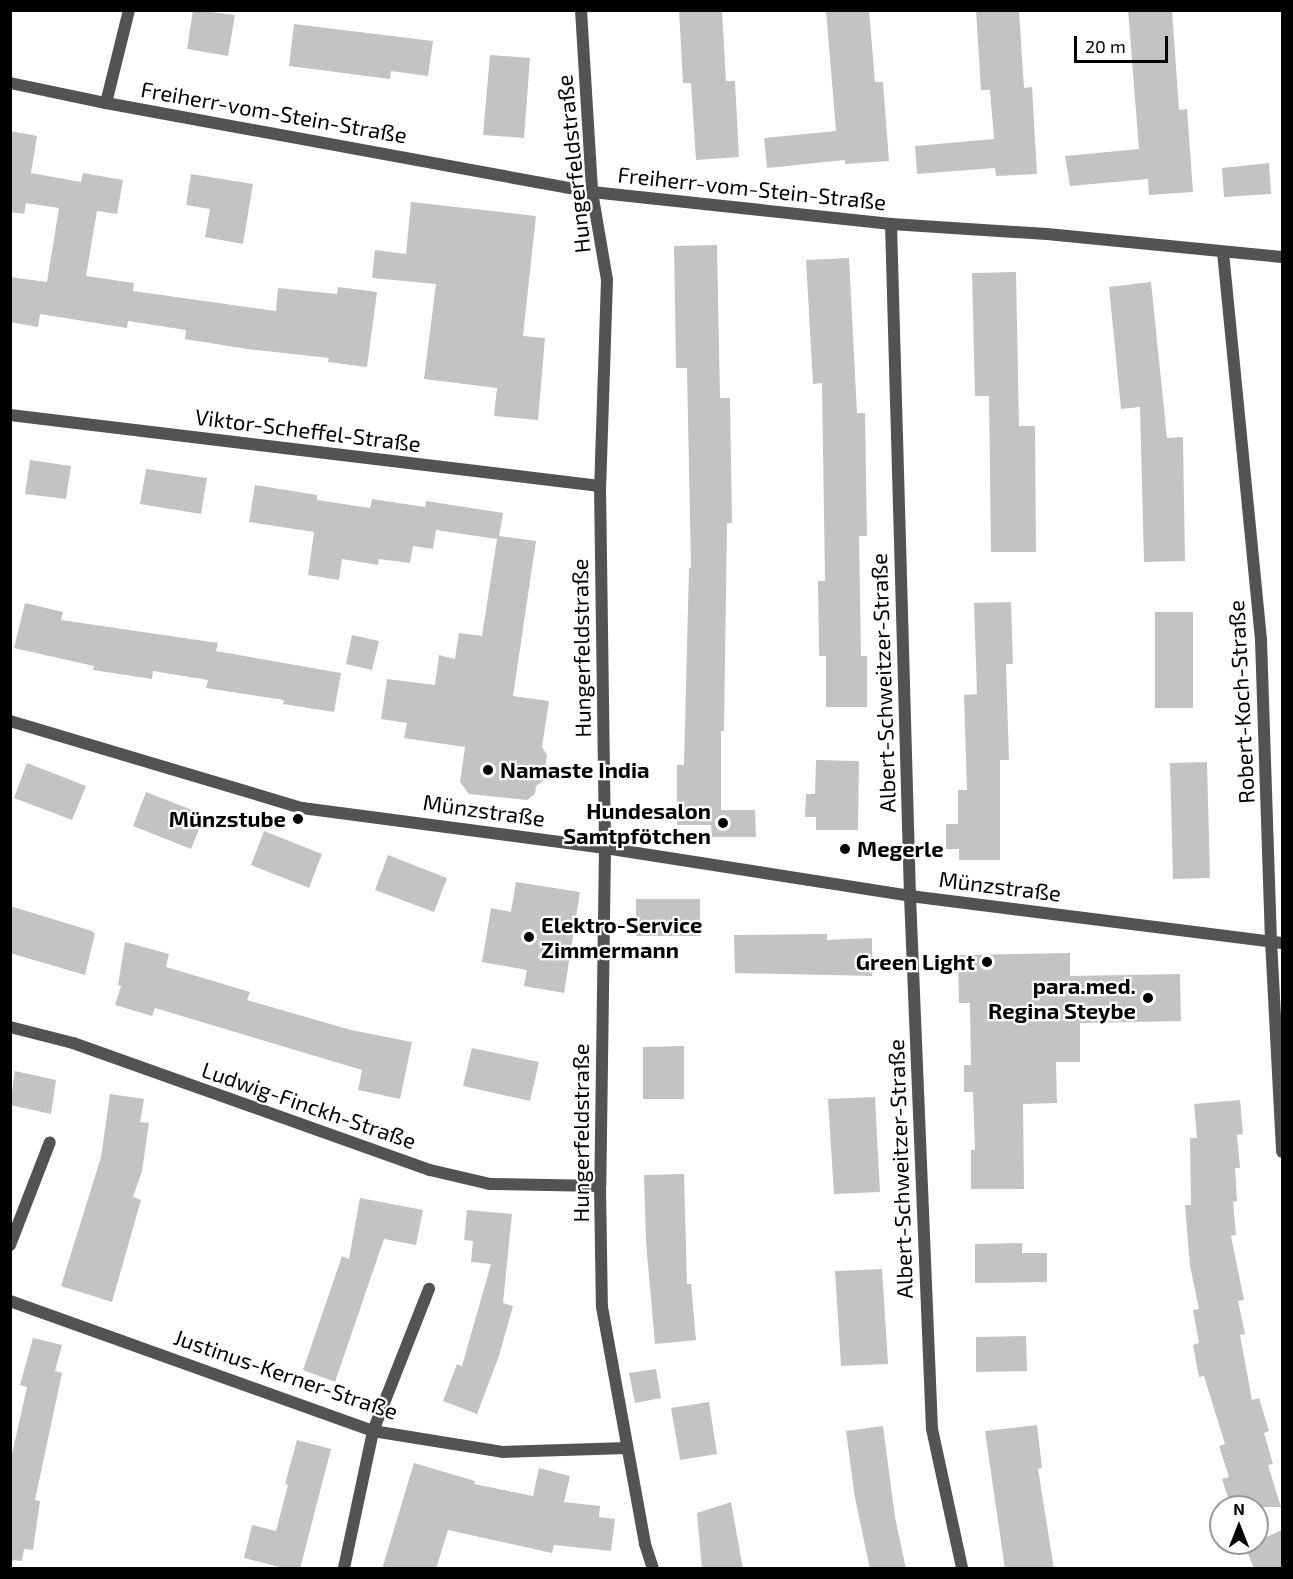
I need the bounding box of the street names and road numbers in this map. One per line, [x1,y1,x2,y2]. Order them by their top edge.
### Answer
street label: Hungerfeldstraße [551,74,595,254]
street label: Freiherr-vom-Stein-Straße [139,76,409,148]
street label: Freiherr-vom-Stein-Straße [616,161,888,215]
street label: Viktor-Scheffel-Straße [194,403,422,457]
street label: Albert-Schweitzer-Straße [865,553,901,813]
street label: Hungerfeldstraße [566,558,596,738]
street label: Robert-Koch-Straße [1222,600,1260,804]
street label: Münzstraße [421,788,547,832]
street label: Münzstraße [937,865,1063,907]
street label: Albert-Schweitzer-Straße [882,1039,918,1299]
street label: Hungerfeldstraße [568,1043,594,1223]
street label: Ludwig-Finckh-Straße [198,1056,420,1154]
street label: Justinus-Kerner-Straße [171,1323,401,1425]

